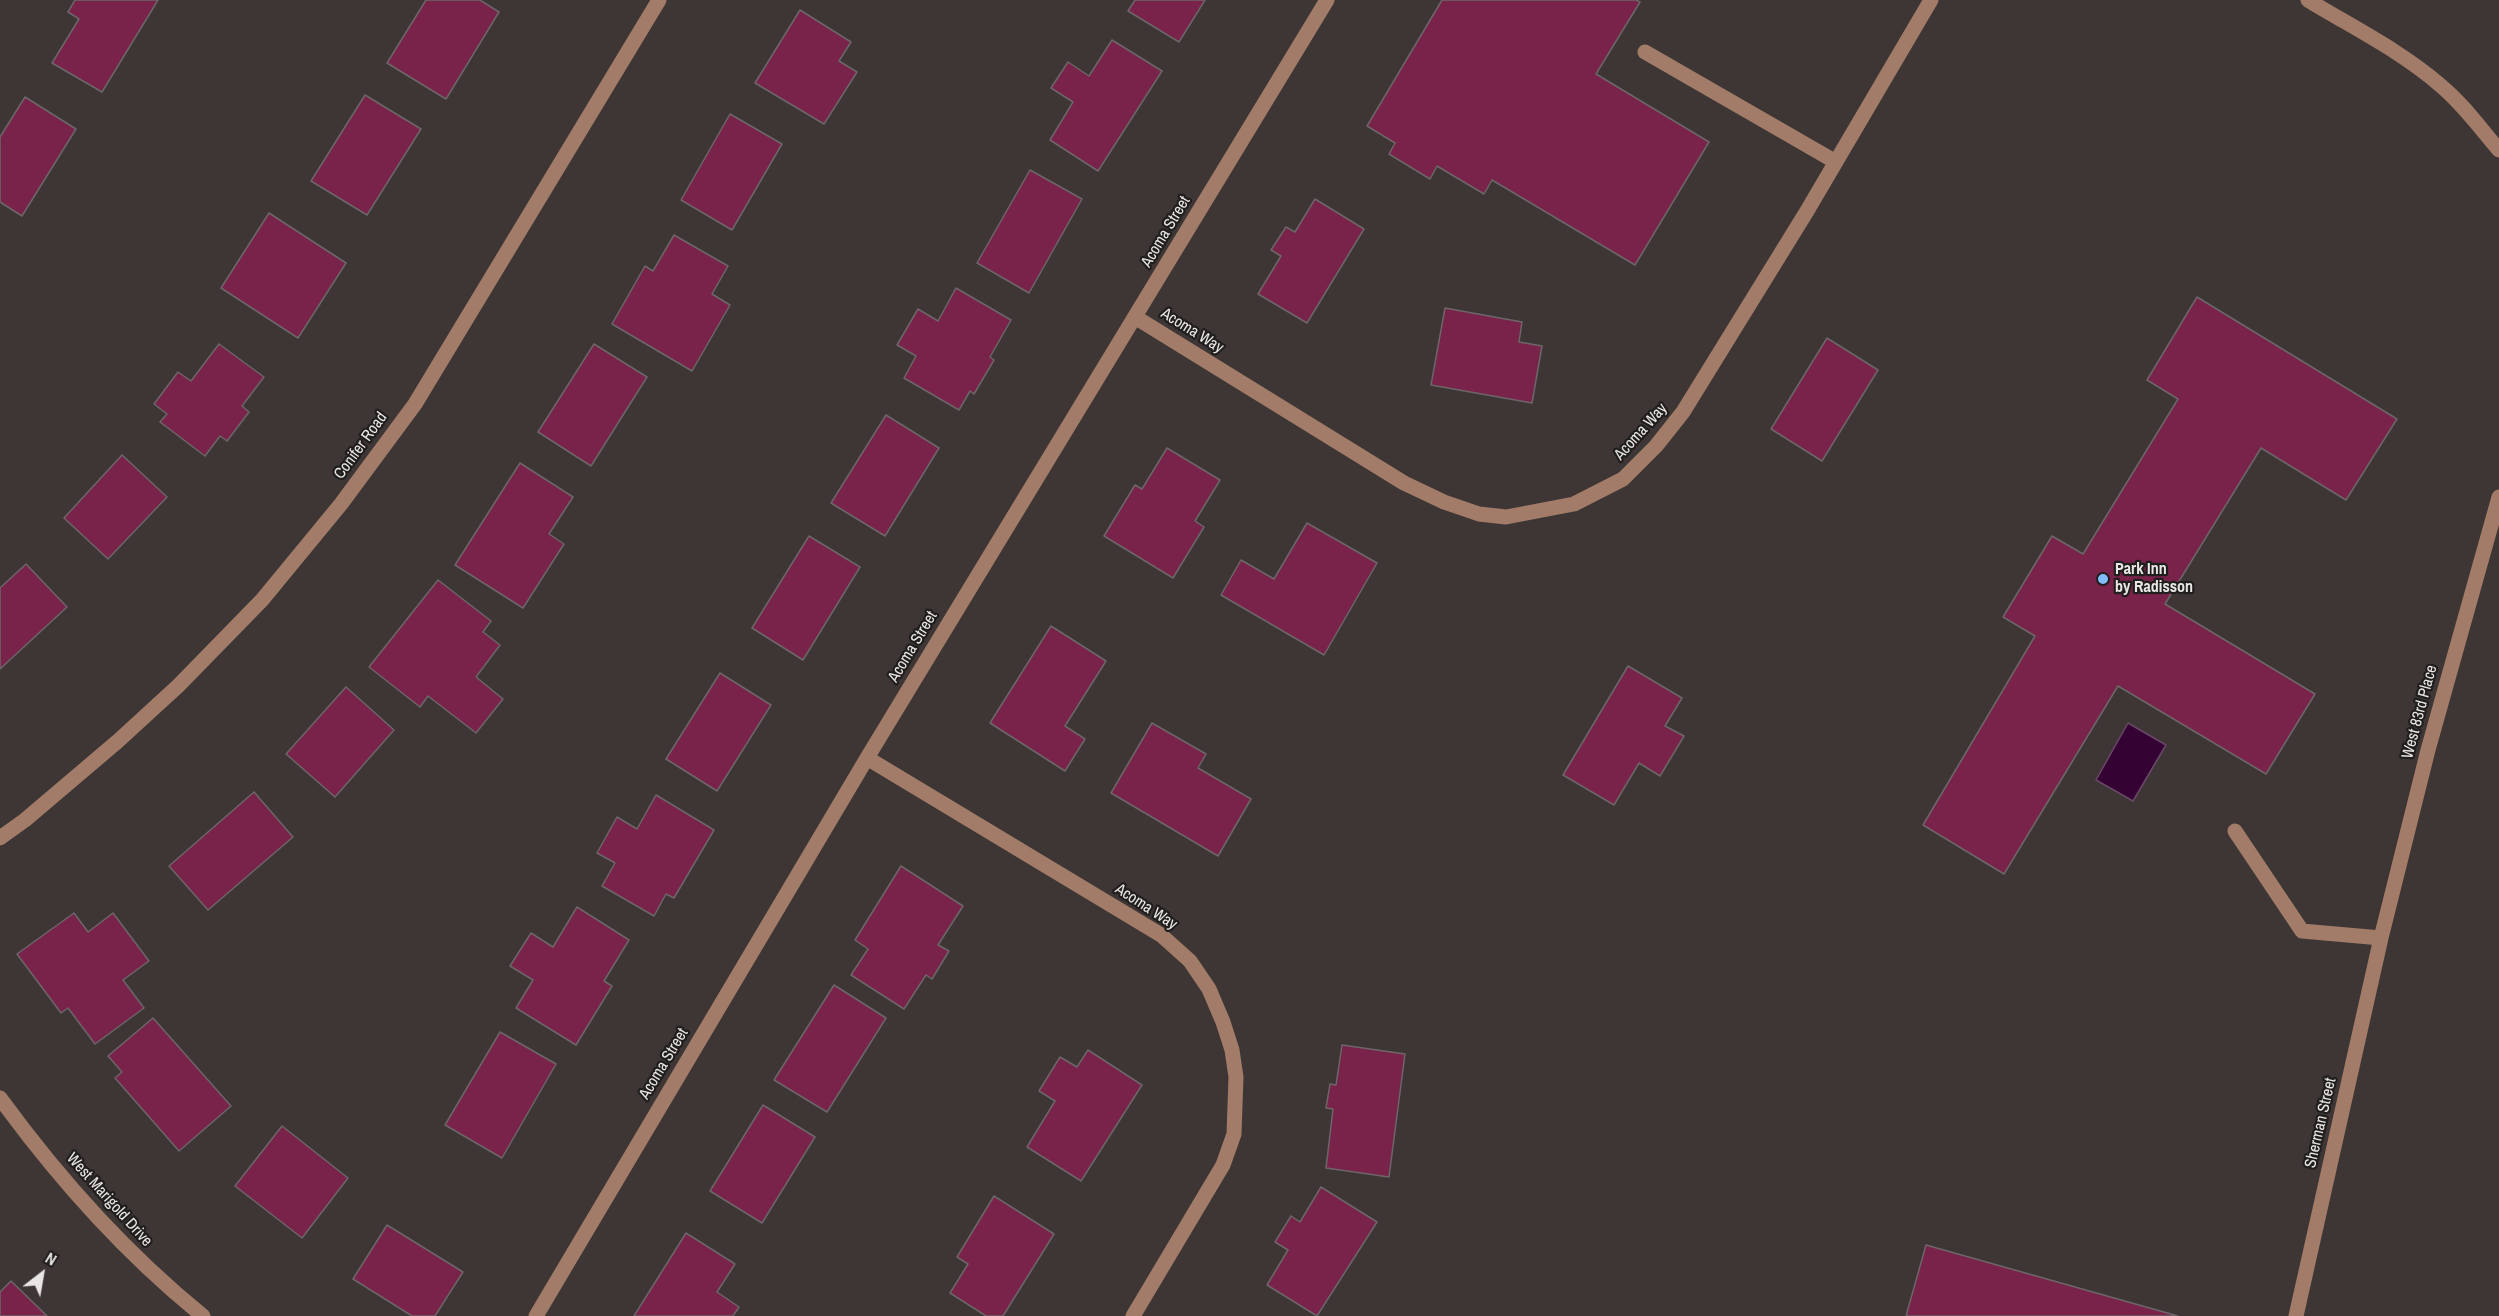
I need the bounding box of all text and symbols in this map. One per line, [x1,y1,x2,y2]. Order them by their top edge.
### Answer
street label: Acoma Street [1137,193,1195,271]
street label: Acoma Way [1157,304,1227,358]
street label: Acoma Way [1610,399,1672,465]
street label: Conifer Road [330,409,392,483]
place label: Park Inn by Radisson [2115,560,2193,598]
marker: Park Inn by Radisson [2096,572,2110,586]
street label: Acoma Street [884,608,942,686]
street label: West 83rd Place [2398,663,2442,761]
street label: Acoma Way [1111,880,1181,934]
street label: Acoma Street [635,1025,693,1103]
street label: Sherman Street [2301,1076,2341,1170]
street label: West Marigold Drive [62,1149,156,1251]
north arrow [12,1244,72,1304]
text: N [42,1247,61,1270]

